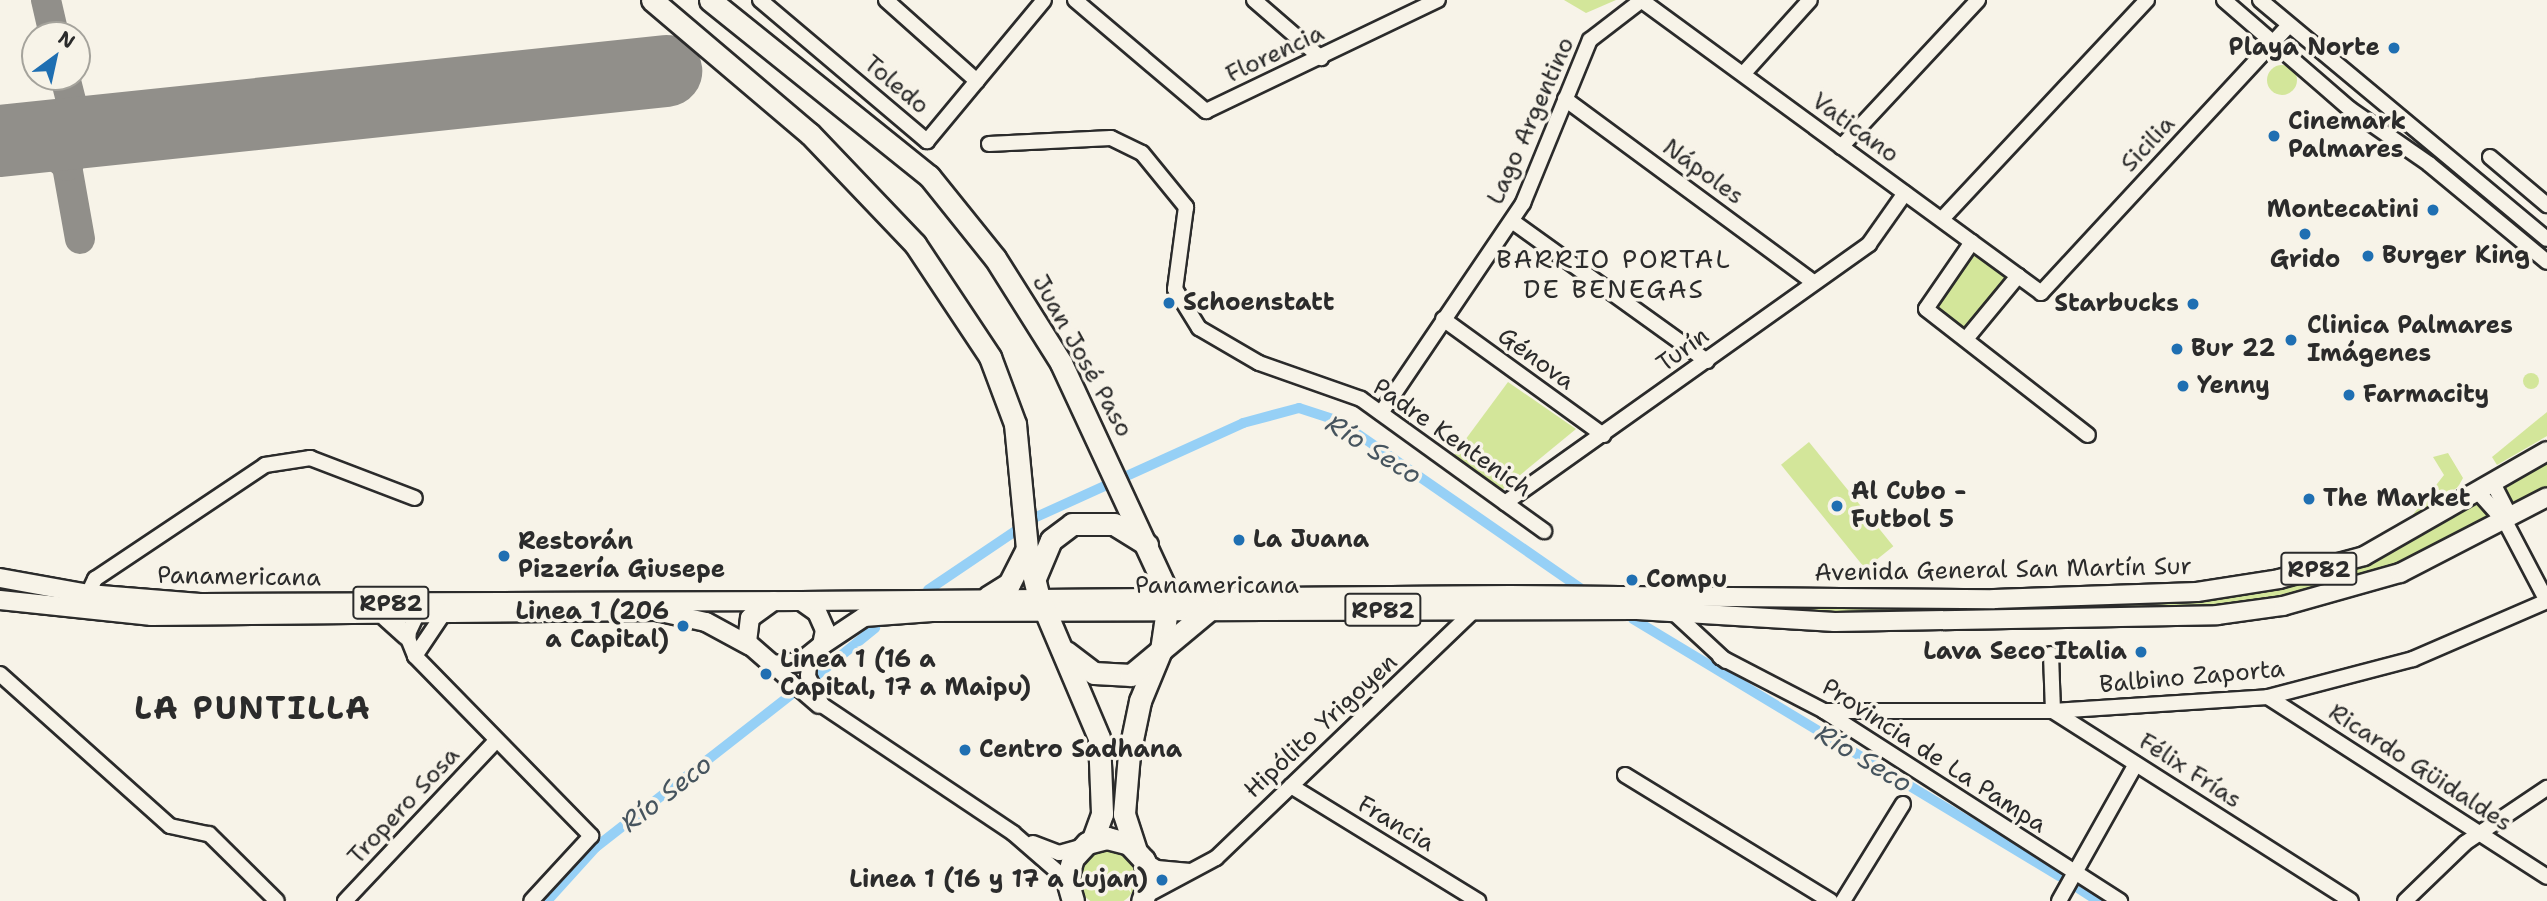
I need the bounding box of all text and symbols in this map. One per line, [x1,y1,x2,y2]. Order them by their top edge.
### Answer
street label: Florencia [1221,19,1329,89]
north arrow [21,21,91,91]
text: N [53,25,80,54]
street label: Lago Argentino [1481,33,1581,209]
place label: Playa Norte [2229,34,2380,62]
marker: Playa Norte [2386,40,2402,56]
street label: Toledo [858,49,934,121]
street label: Vaticano [1806,87,1904,169]
place label: Cinemark Palmares [2288,108,2406,164]
street label: Sicilia [2115,110,2181,178]
marker: Cinemark Palmares [2266,128,2282,144]
street label: Nápoles [1657,133,1749,211]
place label: Montecatini [2267,196,2419,224]
marker: Montecatini [2425,202,2441,218]
marker: Grido [2297,226,2313,242]
place label: Burger King [2382,242,2530,270]
district label: BARRIO PORTAL DE BENEGAS [1498,243,1730,304]
place label: Grido [2270,246,2340,274]
marker: Burger King [2360,248,2376,264]
street label: Juan José Paso [1026,270,1138,442]
place label: Schoenstatt [1183,289,1334,317]
place label: Starbucks [2054,290,2179,318]
marker: Schoenstatt [1161,295,1177,311]
marker: Starbucks [2185,296,2201,312]
place label: Clinica Palmares Imágenes [2307,312,2513,368]
street label: Turín [1651,321,1715,379]
street label: Génova [1492,322,1580,396]
marker: Clinica Palmares Imágenes [2281,330,2301,350]
place label: Bur 22 [2191,335,2275,363]
marker: Bur 22 [2169,341,2185,357]
street label: Padre Kentenich [1367,372,1537,504]
place label: Yenny [2197,372,2270,400]
marker: Yenny [2175,378,2191,394]
place label: Farmacity [2363,381,2489,409]
marker: Farmacity [2341,387,2357,403]
water label: Río Seco [1320,407,1428,491]
place label: Al Cubo - Futbol 5 [1851,478,1966,534]
place label: The Market [2323,485,2470,513]
marker: The Market [2301,491,2317,507]
marker: Al Cubo - Futbol 5 [1829,498,1845,514]
place label: La Juana [1253,526,1369,554]
place label: Restorán Pizzería Giusepe [518,528,725,584]
marker: La Juana [1231,532,1247,548]
marker: Restorán Pizzería Giusepe [496,548,512,564]
road number: RP82 [2279,550,2359,589]
street label: Avenida General San Martín Sur [1814,552,2192,588]
street label: Panamericana [157,561,321,593]
place label: Compu [1646,566,1727,594]
street label: Panamericana [1135,572,1299,600]
marker: Compu [1624,572,1640,588]
road number: RP82 [351,583,431,622]
road number: RP82 [1343,590,1423,630]
place label: Linea 1 (206 a Capital) [515,598,669,654]
marker: Linea 1 (206 a Capital) [675,618,691,634]
place label: Lava Seco Italia [1923,638,2127,666]
marker: Lava Seco Italia [2133,644,2149,660]
place label: Linea 1 (16 a Capital, 17 a Maipu) [780,646,1031,702]
street label: Hipólito Yrigoyen [1239,648,1403,804]
street label: Balbino Zaporta [2098,655,2286,699]
marker: Linea 1 (16 a Capital, 17 a Maipu) [758,666,774,682]
street label: Provincia de La Pampa [1816,673,2052,839]
district label: LA PUNTILLA [136,689,370,727]
street label: Ricardo Güidaldes [2323,698,2517,838]
water label: Río Seco [1810,717,1918,799]
street label: Félix Frías [2133,727,2247,815]
place label: Centro Sadhana [979,736,1182,764]
street label: Tropero Sosa [342,741,466,871]
marker: Centro Sadhana [957,742,973,758]
water label: Río Seco [614,748,718,838]
street label: Francia [1352,790,1440,858]
place label: Linea 1 (16 y 17 a Lujan) [849,866,1148,894]
marker: Linea 1 (16 y 17 a Lujan) [1154,872,1170,888]

